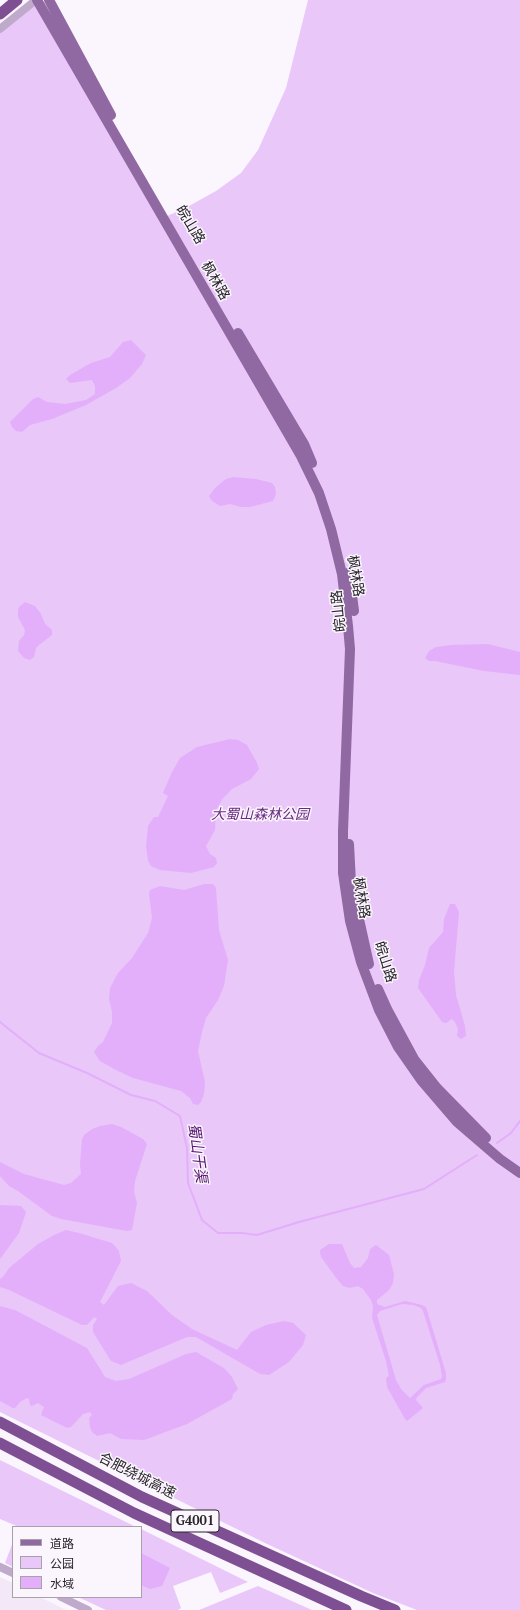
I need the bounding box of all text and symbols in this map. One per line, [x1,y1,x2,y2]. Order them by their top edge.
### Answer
street label: 皖山路 [172,203,208,247]
street label: 枫林路 [197,259,233,303]
street label: 枫林路 [343,554,367,598]
street label: 皖山路 [328,589,350,633]
park label: 大蜀山森林公园 [211,807,309,823]
street label: 枫林路 [349,876,373,920]
street label: 皖山路 [371,939,399,985]
water label: 蜀山干渠 [184,1122,210,1184]
street label: 合肥绕城高速 [96,1449,178,1503]
road number: G4001 [171,1510,219,1532]
legend [12,1526,142,1598]
text: 道路 [50,1536,74,1551]
text: 公园 [50,1556,74,1571]
text: 水域 [50,1576,74,1591]

